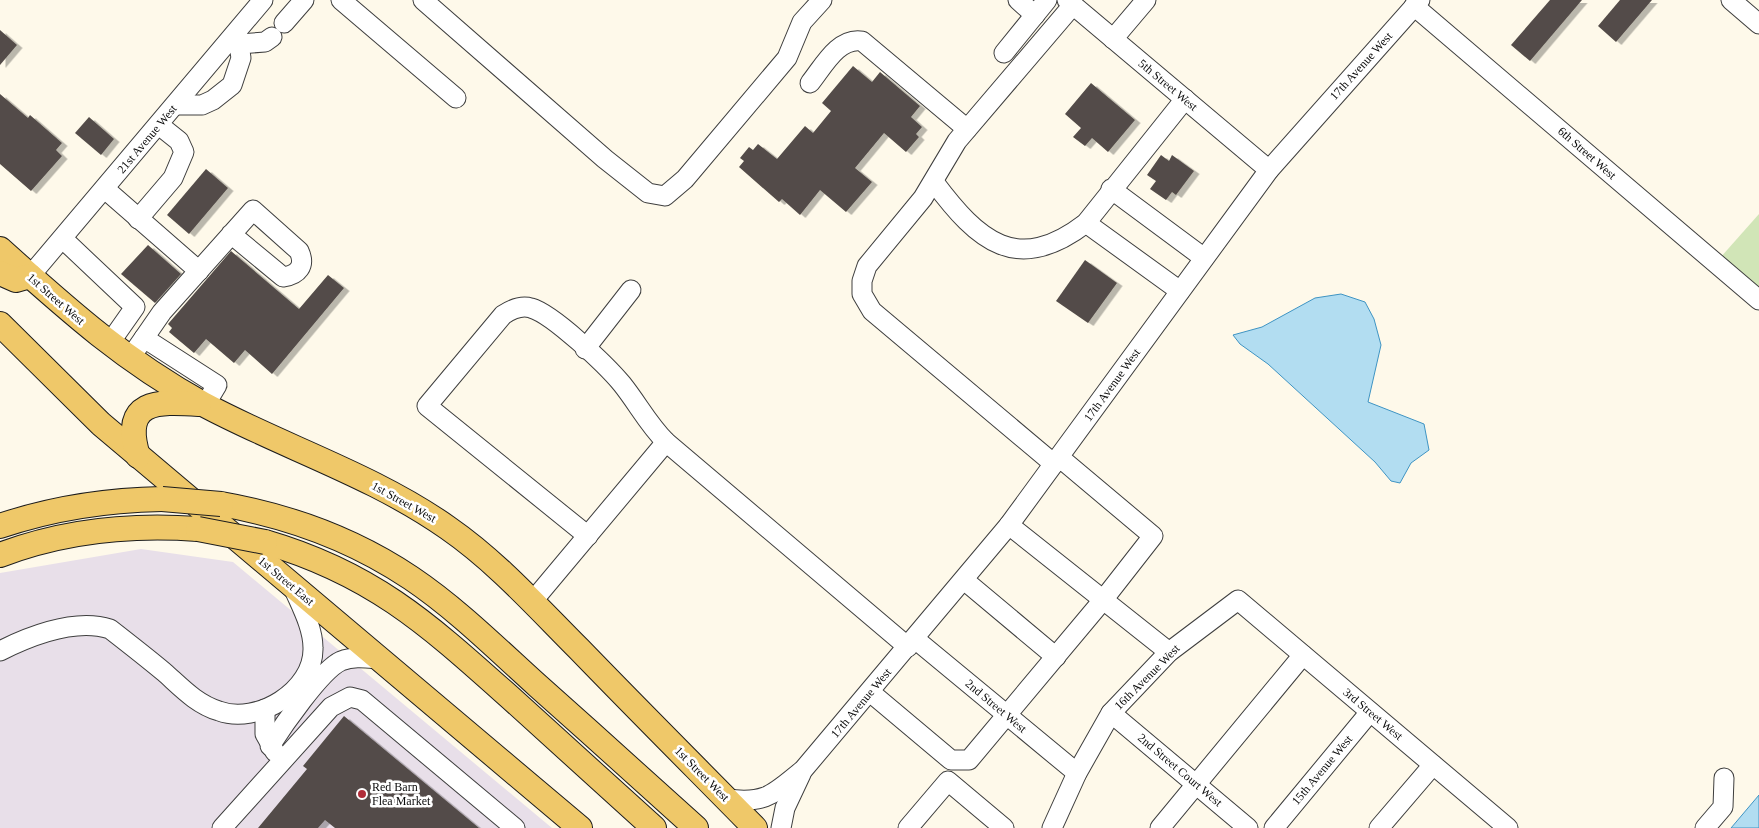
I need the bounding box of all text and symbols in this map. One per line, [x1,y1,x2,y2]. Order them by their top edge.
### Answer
street label: 17th Avenue West [1327,29,1396,103]
street label: 5th Street West [1136,56,1201,114]
street label: 21st Avenue West [114,101,180,176]
street label: 6th Street West [1555,124,1620,183]
street label: 1st Street West [24,270,88,328]
street label: 17th Avenue West [1081,345,1143,424]
street label: 1st Street West [369,479,439,526]
street label: 1st Street East [255,554,317,609]
street label: 16th Avenue West [1111,641,1183,713]
street label: 17th Avenue West [828,665,895,741]
street label: 2nd Street West [963,676,1030,736]
street label: 3rd Street West [1340,685,1406,743]
street label: 2nd Street Court West [1135,731,1226,810]
street label: 15th Avenue West [1289,732,1356,808]
street label: 1st Street West [672,744,733,805]
place label: Red Barn Flea Market [372,780,431,808]
marker: Red Barn Flea Market [356,788,368,800]

